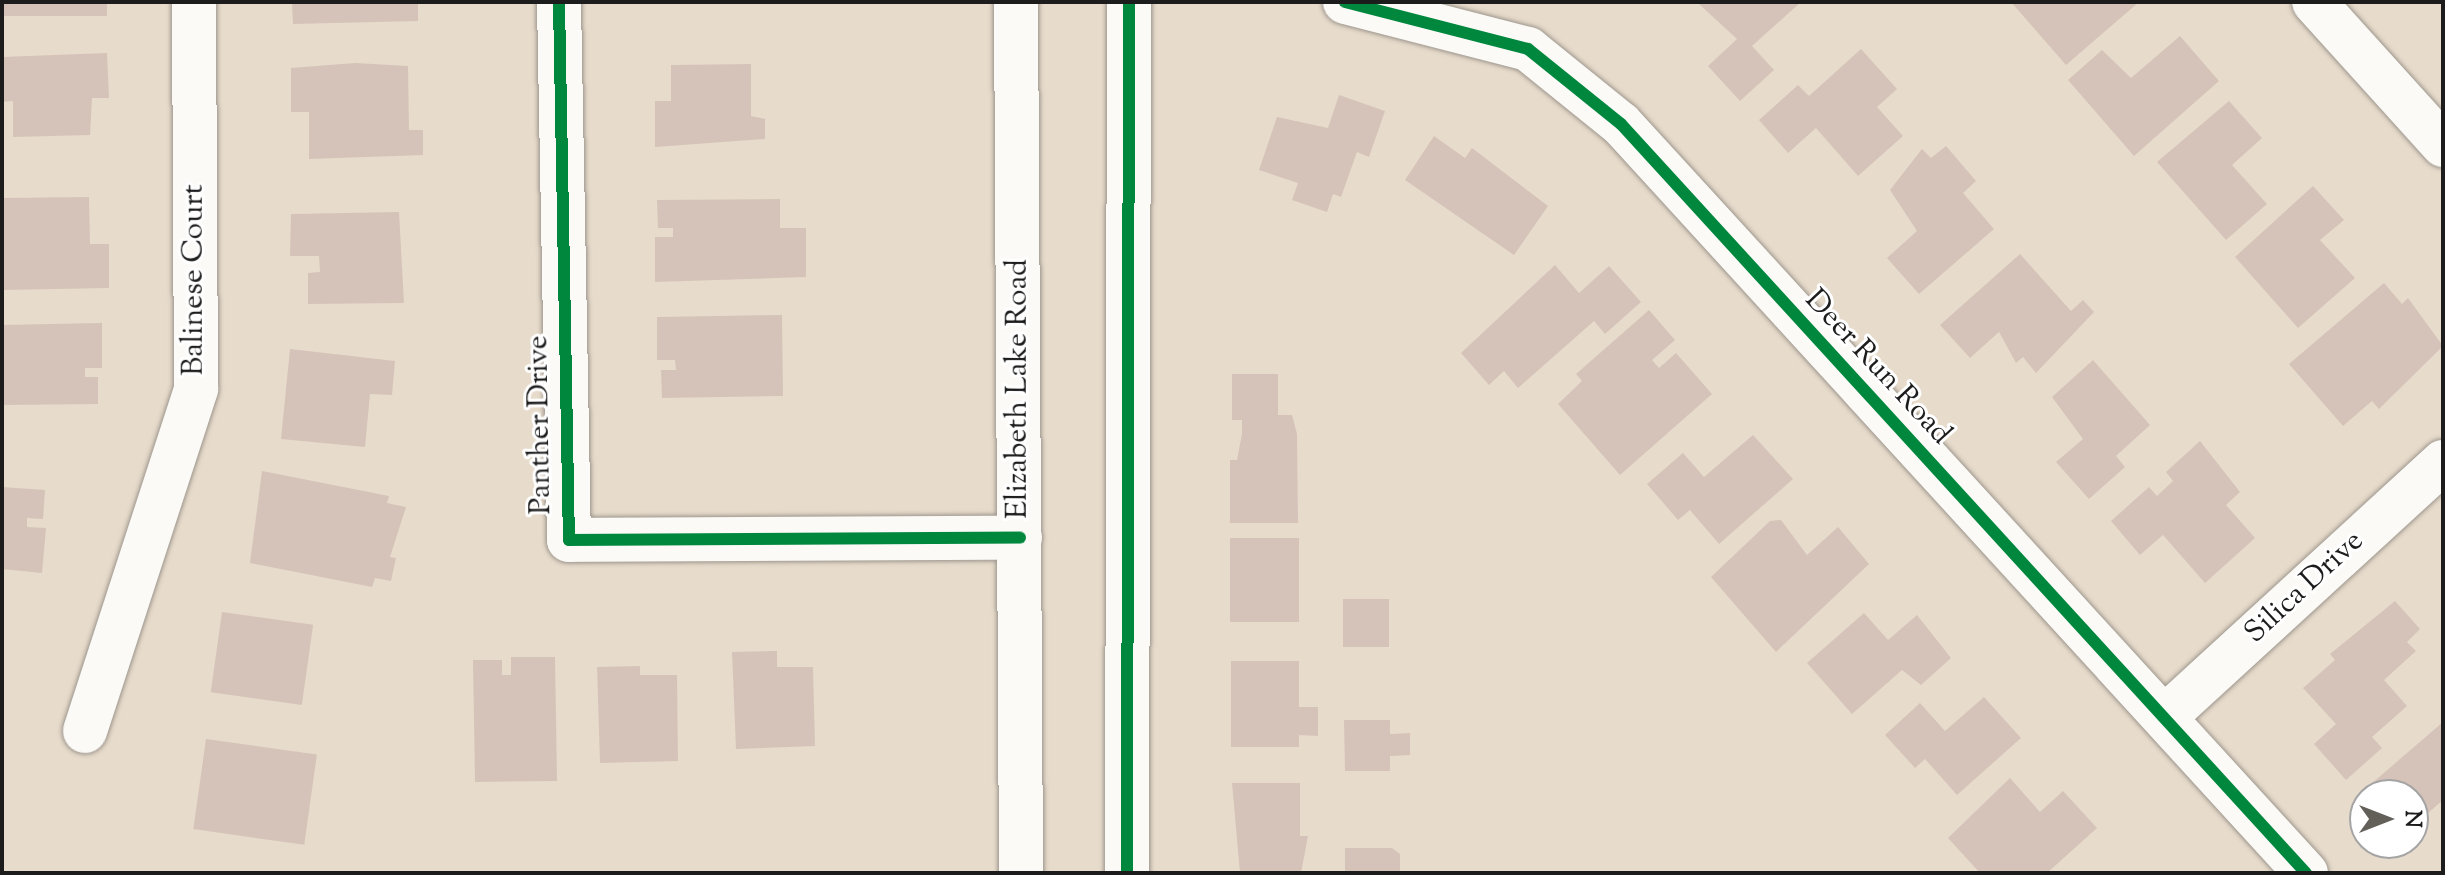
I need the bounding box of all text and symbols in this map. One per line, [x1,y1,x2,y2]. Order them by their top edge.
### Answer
street label: Balinese Court [177,184,213,376]
street label: Elizabeth Lake Road [1001,259,1037,519]
street label: Deer Run Road [1796,283,1958,453]
street label: Panther Drive [521,335,561,515]
street label: Silica Drive [2238,524,2372,652]
north arrow [2349,779,2429,859]
text: N [2395,810,2427,828]

